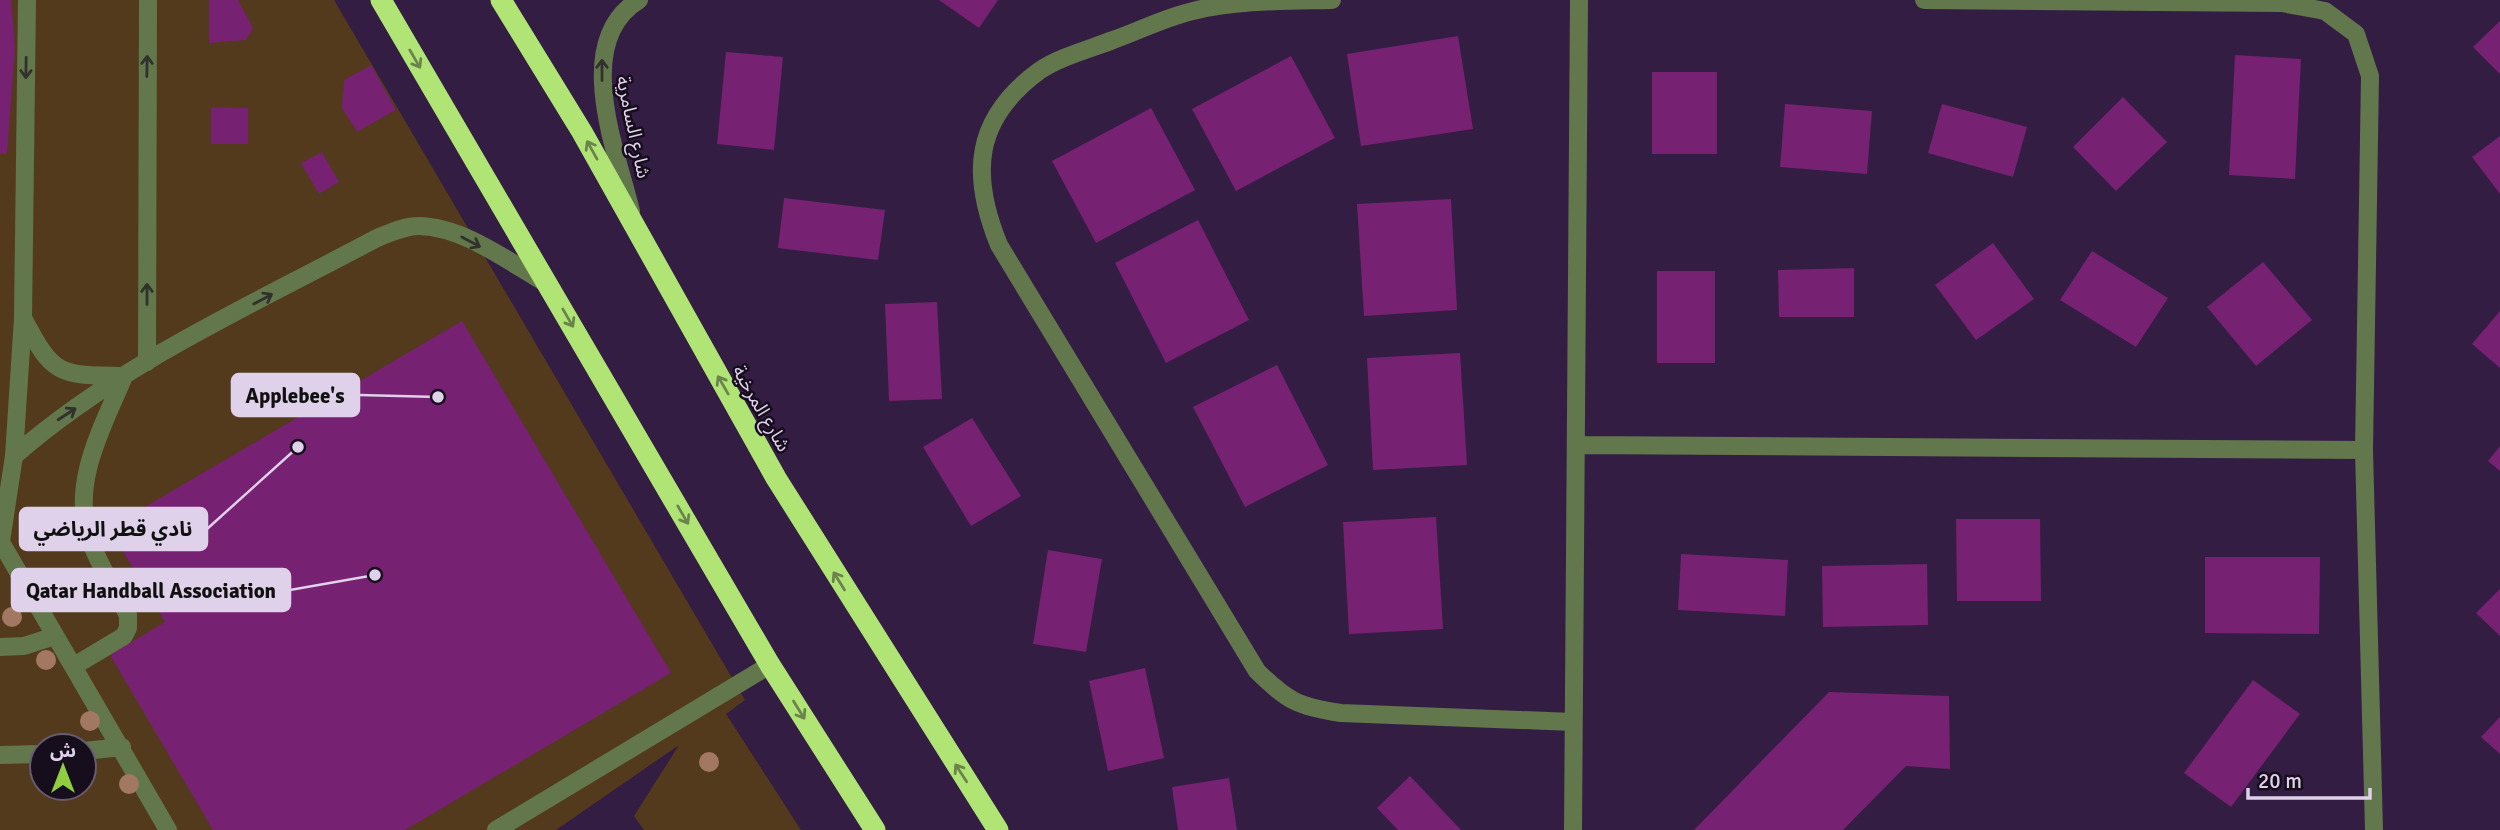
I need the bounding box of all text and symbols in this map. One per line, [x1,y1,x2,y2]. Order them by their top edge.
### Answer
one-way arrow [409,48,423,68]
one-way arrow [140,55,154,78]
one-way arrow [19,56,33,79]
one-way arrow [596,58,609,81]
street label: شارع السامرية [609,74,656,181]
one-way arrow [585,141,599,161]
one-way arrow [460,235,480,249]
one-way arrow [140,283,153,306]
one-way arrow [253,292,273,306]
one-way arrow [561,308,575,328]
street label: شارع المرخية [726,361,796,457]
callout: Applebee's [232,374,359,416]
one-way arrow [716,375,729,396]
text: Applebee's [245,383,345,409]
one-way arrow [57,406,76,421]
one-way arrow [676,504,690,524]
callout: نادي قطر الرياضي [20,508,207,550]
text: نادي قطر الرياضي [34,516,193,546]
callout: Qatar Handball Association [12,569,290,611]
one-way arrow [832,571,846,591]
text: Qatar Handball Association [26,578,276,604]
one-way arrow [792,700,807,719]
north arrow [28,732,98,802]
text: ش [50,739,76,763]
scale bar [2248,756,2370,800]
one-way arrow [954,763,968,783]
text: 20 m [2258,768,2302,794]

